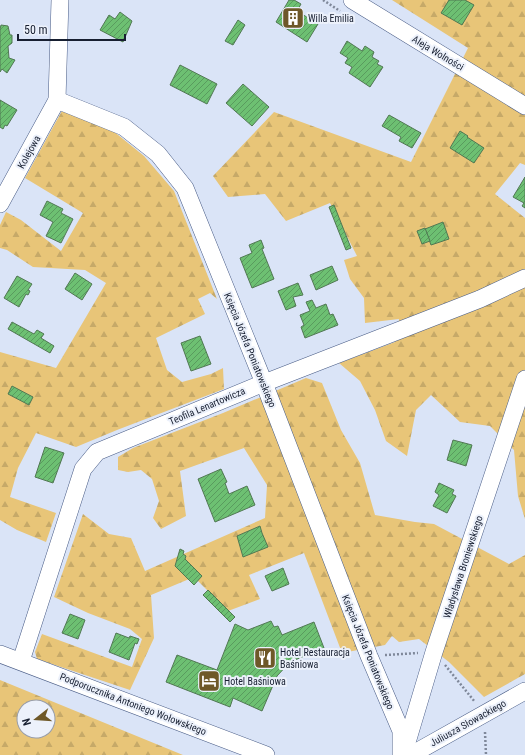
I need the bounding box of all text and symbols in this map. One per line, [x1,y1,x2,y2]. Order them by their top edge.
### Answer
building icon: Willa Emilia [280,5,306,31]
place label: Willa Emilia [308,13,354,24]
scale bar [18,16,125,42]
text: 50 m [24,23,48,37]
street label: Aleja Wolności [410,33,466,73]
street label: Kolejowa [15,133,43,170]
street label: Księcia Józefa Poniatowskiego [222,291,278,409]
street label: Teofila Lenartowicza [167,385,247,427]
street label: Władysława Broniewskiego [441,514,485,620]
street label: Księcia Józefa Poniatowskiego [340,593,396,711]
restaurant icon: Hotel Restauracja Baśniowa [252,645,278,671]
place label: Hotel Restauracja Baśniowa [280,647,350,670]
hotel icon: Hotel Baśniowa [196,668,222,694]
street label: Podporucznika Antoniego Wołowskiego [58,671,208,737]
place label: Hotel Baśniowa [224,676,286,687]
street label: Juliusza Słowackiego [428,698,508,748]
north arrow [16,699,56,739]
text: N [20,716,34,727]

